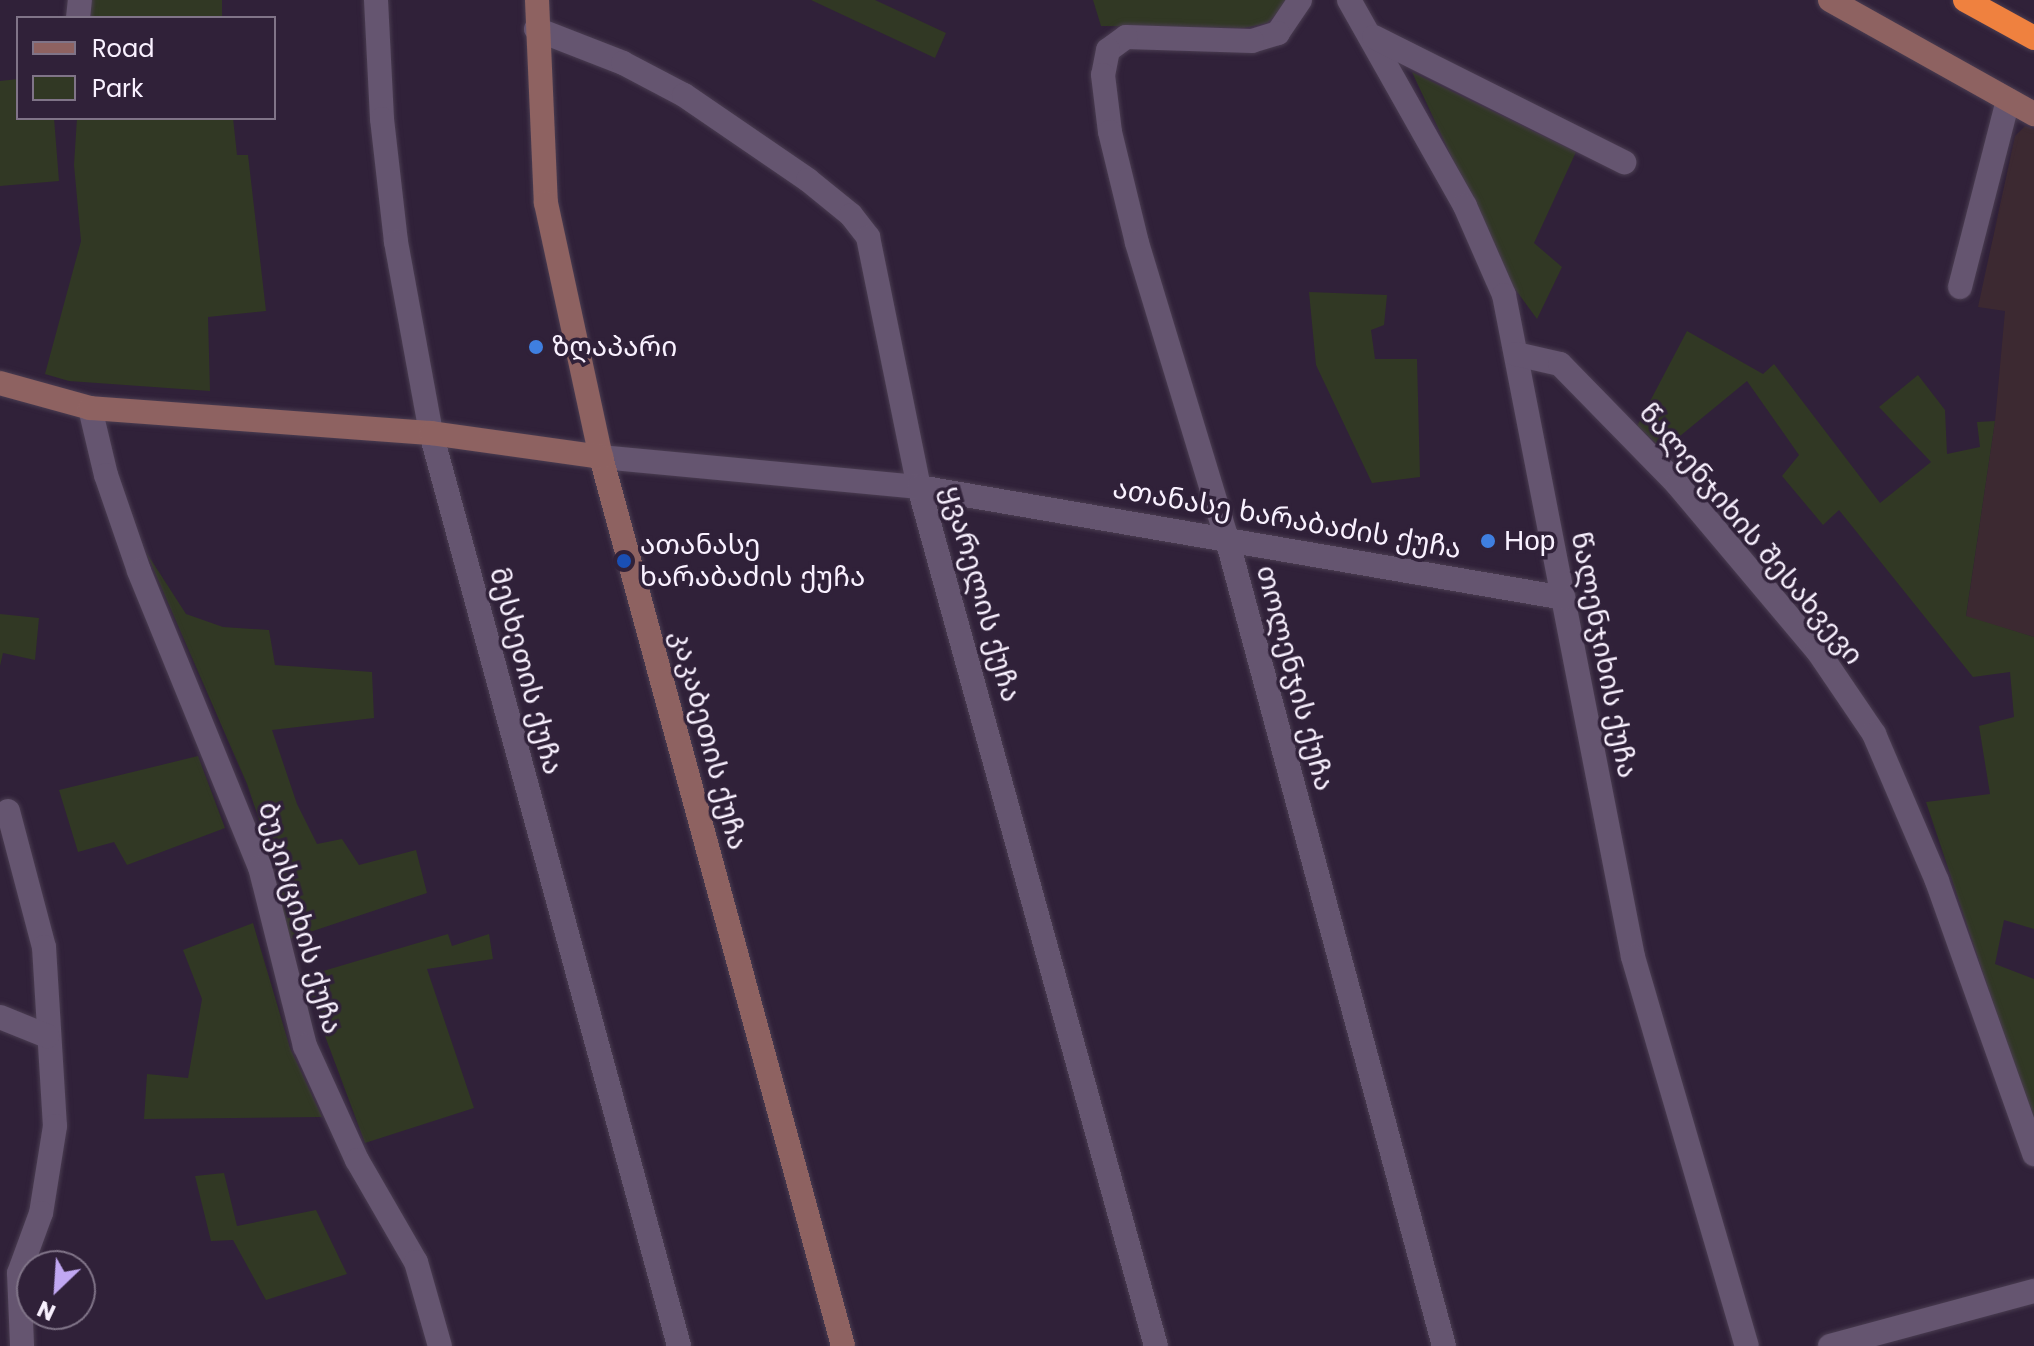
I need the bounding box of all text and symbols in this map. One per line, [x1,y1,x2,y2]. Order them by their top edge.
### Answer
legend [16,16,276,120]
text: Road [92,32,154,65]
text: Park [92,72,143,105]
place label: ზღაპარი [552,330,677,364]
marker: ზღაპარი [527,338,545,356]
street label: წალენჯიხის შესახვევი [1632,396,1870,672]
street label: ათანასე ხარაბაძის ქუჩა [1110,472,1464,566]
street label: ყვარელის ქუჩა [934,482,1028,706]
place label: Нор [1504,524,1555,558]
place label: ათანასე ხარაბაძის ქუჩა [640,528,865,594]
street label: წალენჯიხის ქუჩა [1564,529,1644,781]
marker: Нор [1479,532,1497,550]
marker: ათანასე ხარაბაძის ქუჩა [615,552,633,570]
street label: თოლენჯის ქუჩა [1249,562,1341,794]
street label: მესხეთის ქუჩა [482,564,570,778]
street label: კაკაბეთის ქუჩა [664,626,754,854]
street label: ბუკისციხის ქუჩა [251,798,349,1038]
north arrow [16,1250,96,1330]
text: N [32,1293,61,1328]

